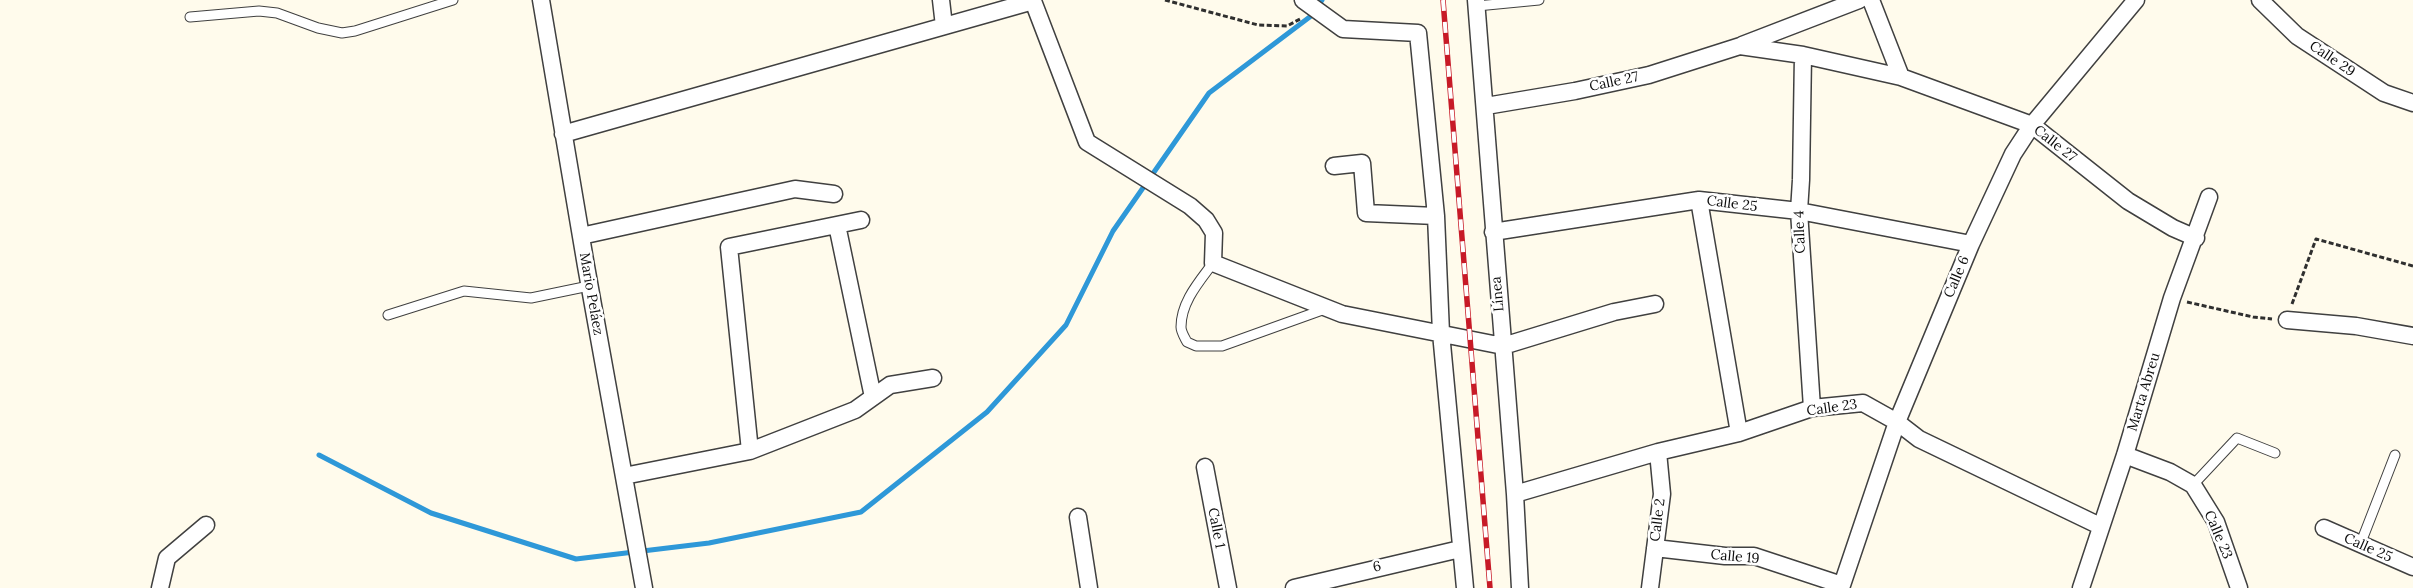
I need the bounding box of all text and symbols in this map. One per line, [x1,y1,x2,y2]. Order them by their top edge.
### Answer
street label: Calle 29 [2306,38,2358,80]
street label: Calle 27 [1588,69,1640,95]
street label: Calle 27 [2030,122,2080,166]
street label: Calle 25 [1706,193,1758,215]
street label: Calle 4 [1791,210,1809,254]
street label: Mario Peláez [575,251,607,337]
street label: Calle 6 [1941,253,1973,301]
street label: Línea [1488,276,1508,312]
street label: Marta Abreu [2124,351,2164,433]
street label: Calle 23 [1806,396,1858,420]
street label: Calle 2 [1647,497,1669,543]
street label: Calle 1 [1204,506,1228,550]
street label: Calle 23 [2200,508,2236,562]
street label: Calle 25 [2341,530,2395,566]
street label: Calle 19 [1710,546,1760,568]
street label: 6 [1371,558,1383,576]

